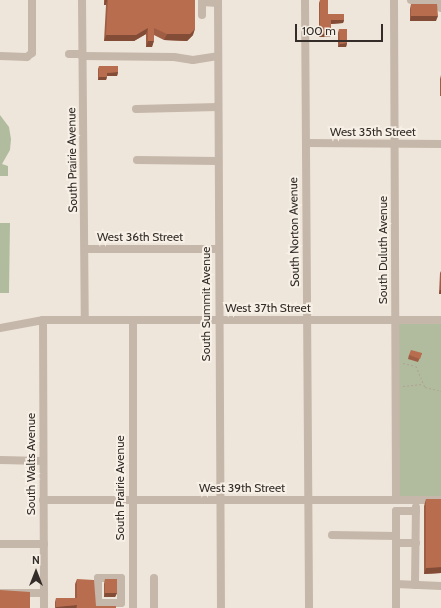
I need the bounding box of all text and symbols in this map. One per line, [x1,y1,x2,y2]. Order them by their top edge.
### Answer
scale bar [297,16,385,42]
text: 100 m [302,23,336,38]
street label: South Prairie Avenue [64,107,80,213]
street label: West 35th Street [330,125,416,139]
street label: South Norton Avenue [286,177,302,287]
street label: South Duluth Avenue [376,196,390,304]
street label: West 36th Street [97,230,183,244]
street label: South Summit Avenue [199,247,213,361]
street label: West 37th Street [225,301,311,315]
street label: South Walts Avenue [24,413,38,515]
street label: South Prairie Avenue [113,435,127,541]
street label: West 39th Street [199,481,285,495]
north arrow [16,552,56,592]
text: N [32,553,40,567]

